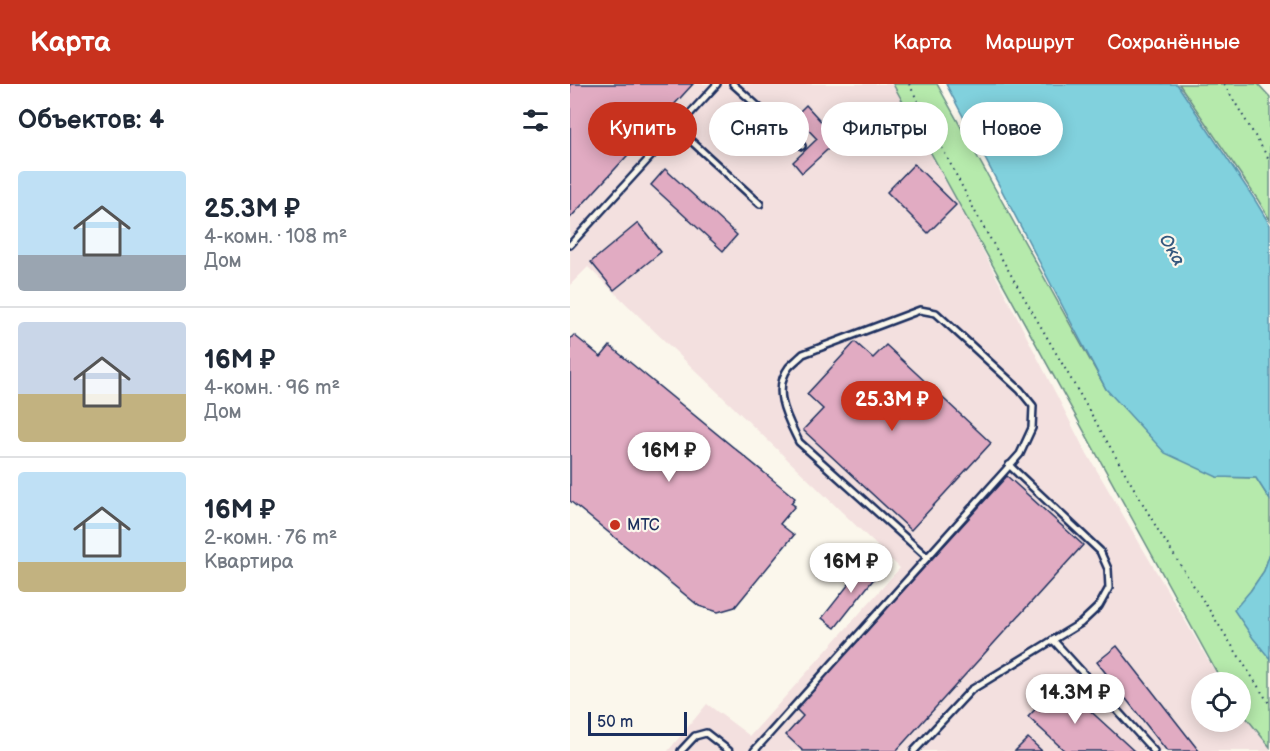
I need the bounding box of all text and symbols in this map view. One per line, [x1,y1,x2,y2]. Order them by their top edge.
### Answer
text: Карта [30,26,110,59]
text: Карта [893,30,952,55]
text: Маршрут [985,30,1074,55]
text: Сохранённые [1107,30,1240,55]
chip: Купить [588,102,697,156]
chip: Снять [709,102,809,156]
chip: Фильтры [821,102,948,156]
chip: Новое [960,102,1063,156]
icon: filters [519,104,552,137]
text: Объектов: 4 [18,105,164,136]
text: 25.3M ₽ [204,194,300,225]
icon: home [66,195,138,267]
text: 4-комн. · 108 m² [204,225,347,249]
water label: Ока [1154,230,1190,270]
text: Дом [204,249,242,273]
text: 16M ₽ [204,345,275,376]
icon: home [66,346,138,418]
text: 4-комн. · 96 m² [204,376,340,400]
pin: 25.3M ₽ [837,381,947,432]
text: 25.3M ₽ [855,388,929,412]
text: Дом [204,400,242,424]
pin: 16M ₽ [627,432,711,483]
text: 16M ₽ [642,439,696,463]
text: 16M ₽ [204,495,275,526]
icon: home [66,496,138,568]
place label: МТС [627,516,660,535]
marker: МТС [608,518,622,532]
text: 2-комн. · 76 m² [204,526,337,550]
pin: 16M ₽ [809,543,893,594]
text: Квартира [204,550,294,574]
text: 16M ₽ [824,550,878,574]
map controls [1191,672,1251,732]
button: locate [1191,672,1251,732]
pin: 14.3M ₽ [1020,674,1130,725]
text: 14.3M ₽ [1040,681,1110,705]
scale bar [588,709,687,736]
text: 50 m [597,713,633,732]

